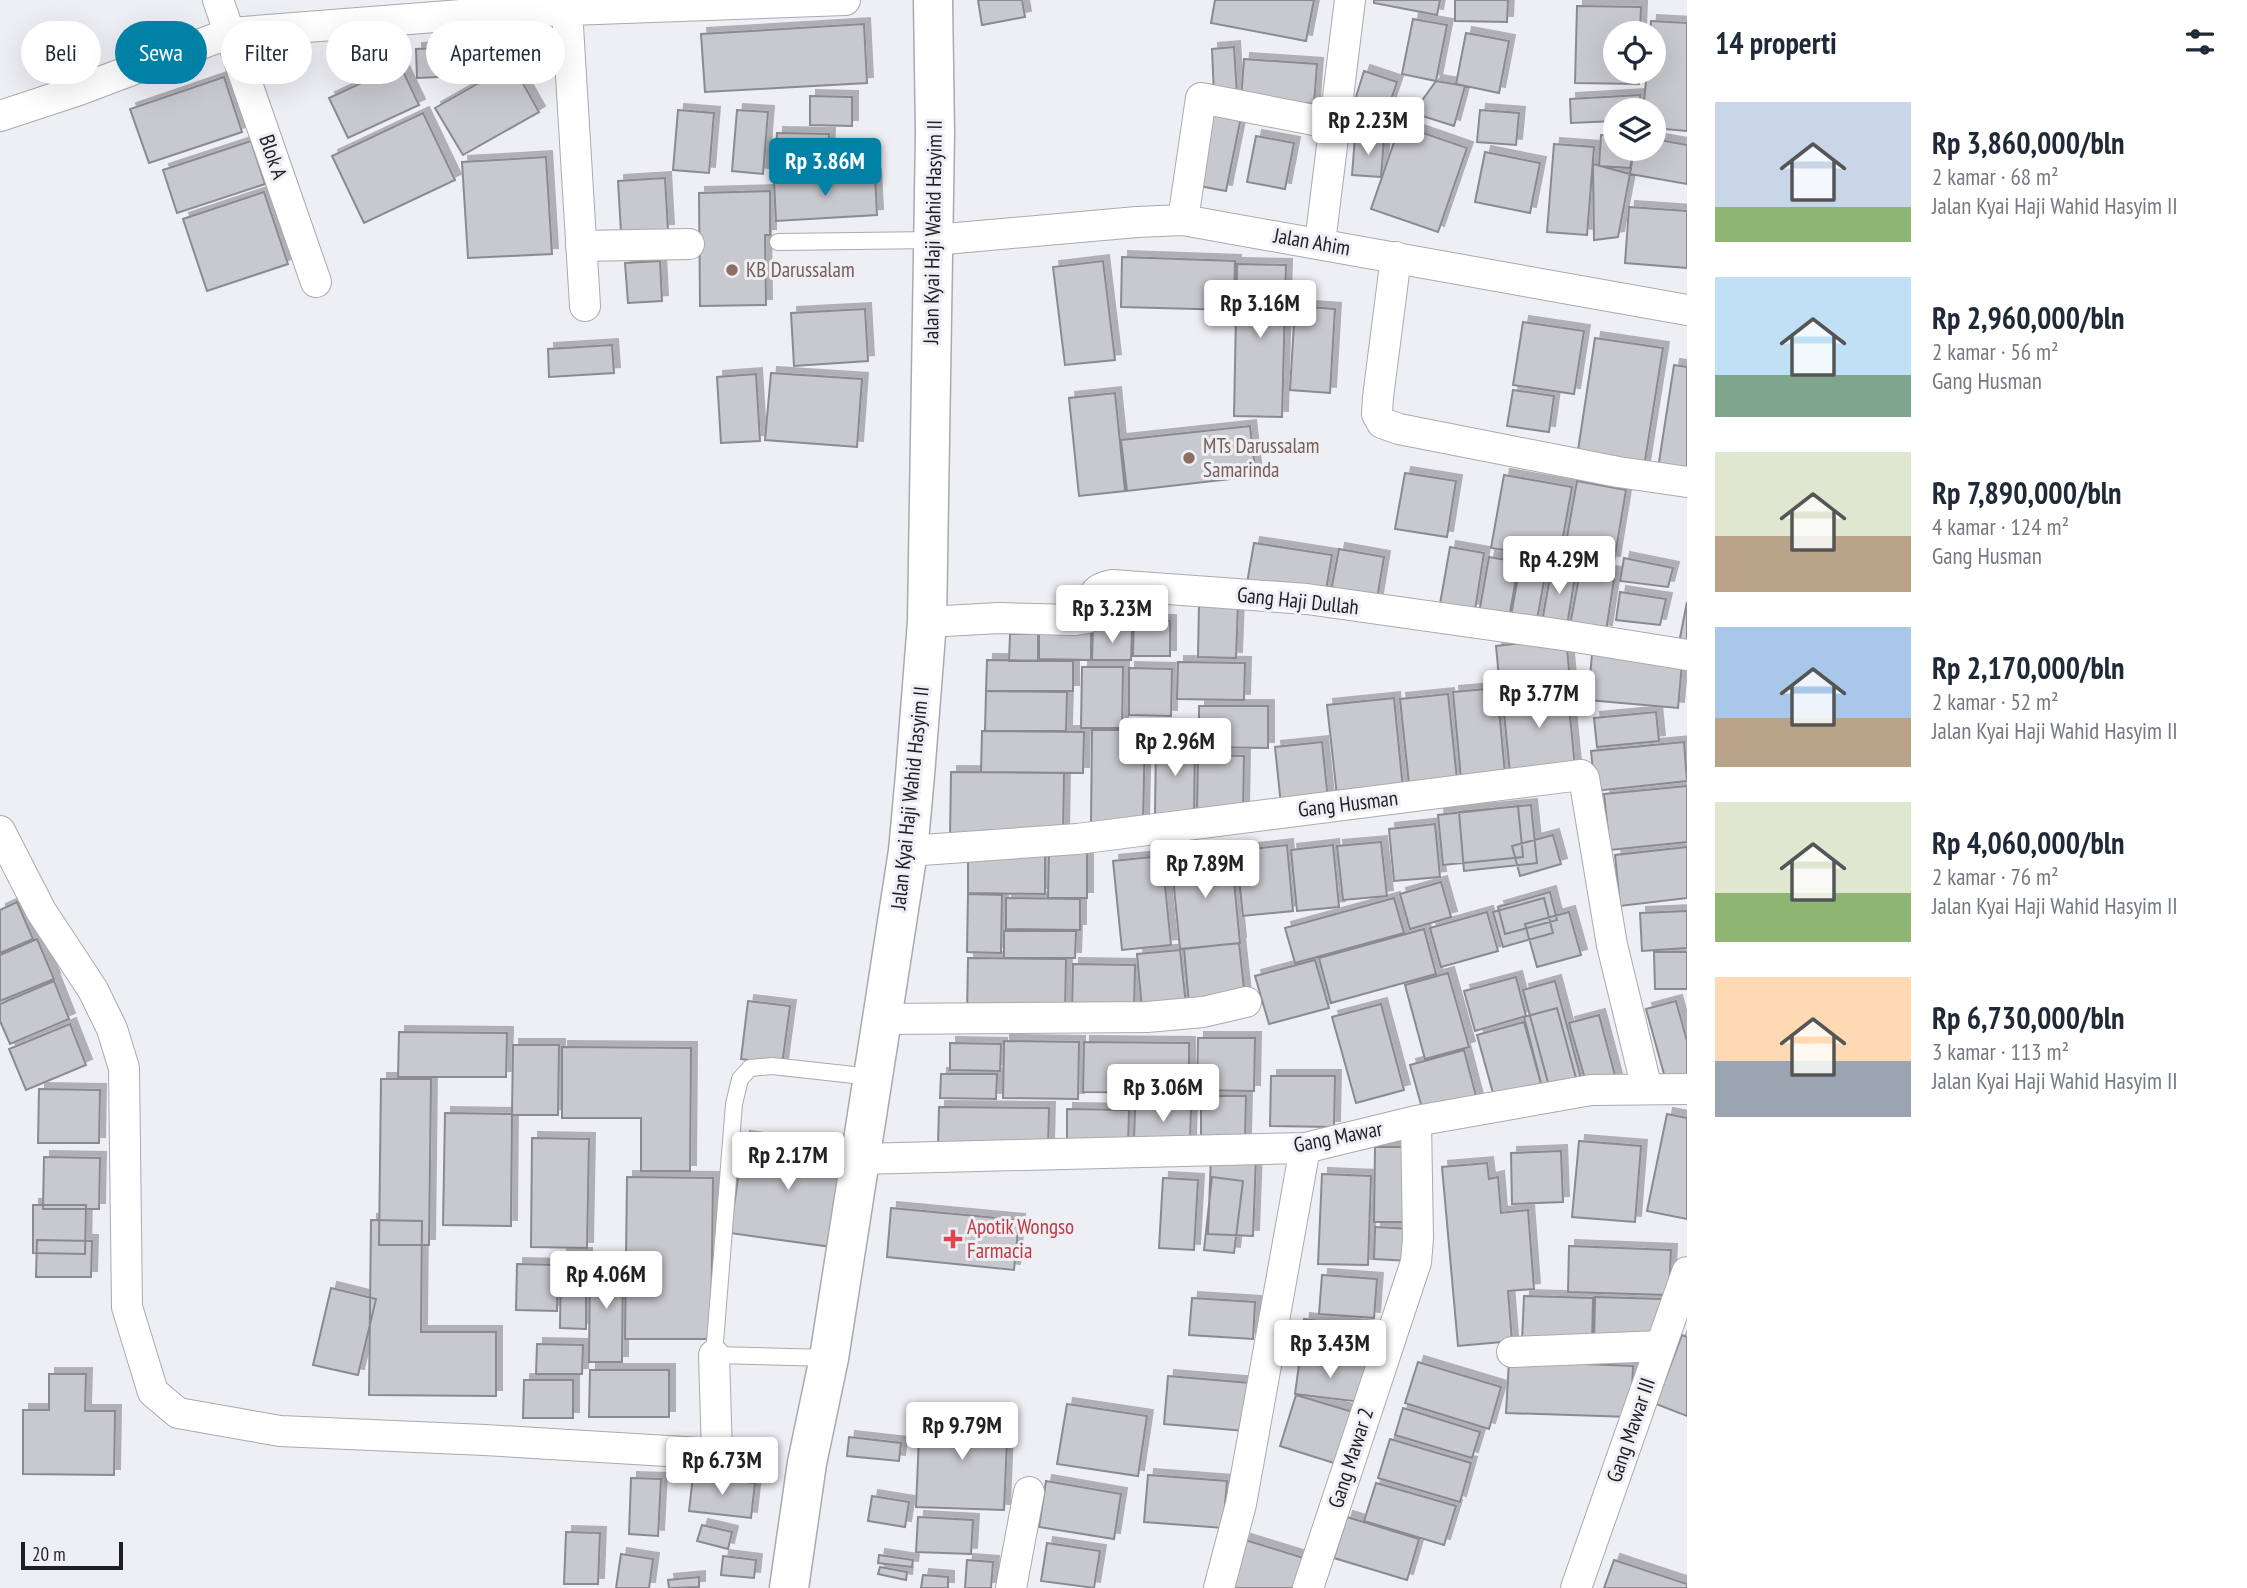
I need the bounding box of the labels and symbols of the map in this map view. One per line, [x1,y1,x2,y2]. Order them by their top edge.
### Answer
pin: Rp 2.23M [1296,97,1440,157]
street label: Jalan Kyai Haji Wahid Hasyim II [917,120,948,345]
street label: Blok A [253,131,294,183]
pin: Rp 3.86M [753,138,897,198]
street label: Jalan Ahim [1271,221,1352,262]
place label: KB Darussalam [746,256,855,283]
marker: KB Darussalam [724,262,740,278]
pin: Rp 3.16M [1188,280,1332,340]
place label: MTs Darussalam Samarinda [1203,432,1319,483]
marker: MTs Darussalam Samarinda [1181,450,1197,466]
pin: Rp 4.29M [1487,536,1631,596]
street label: Gang Haji Dullah [1236,581,1360,620]
pin: Rp 3.23M [1040,586,1184,645]
pin: Rp 3.77M [1467,670,1611,730]
street label: Jalan Kyai Haji Wahid Hasyim II [884,685,935,912]
pin: Rp 2.96M [1103,718,1247,778]
street label: Gang Husman [1297,784,1399,823]
pin: Rp 7.89M [1133,841,1277,900]
pin: Rp 3.06M [1091,1064,1235,1124]
street label: Gang Mawar [1291,1115,1385,1158]
pin: Rp 2.17M [716,1132,860,1192]
place label: Apotik Wongso Farmacia [967,1213,1074,1264]
marker: Apotik Wongso Farmacia [945,1231,961,1247]
pin: Rp 4.06M [534,1252,678,1311]
pin: Rp 3.43M [1258,1320,1402,1380]
street label: Gang Mawar III [1600,1374,1661,1486]
pin: Rp 9.79M [890,1402,1034,1462]
street label: Gang Mawar 2 [1322,1404,1379,1511]
pin: Rp 6.73M [650,1438,794,1497]
scale bar [21,1539,122,1571]

